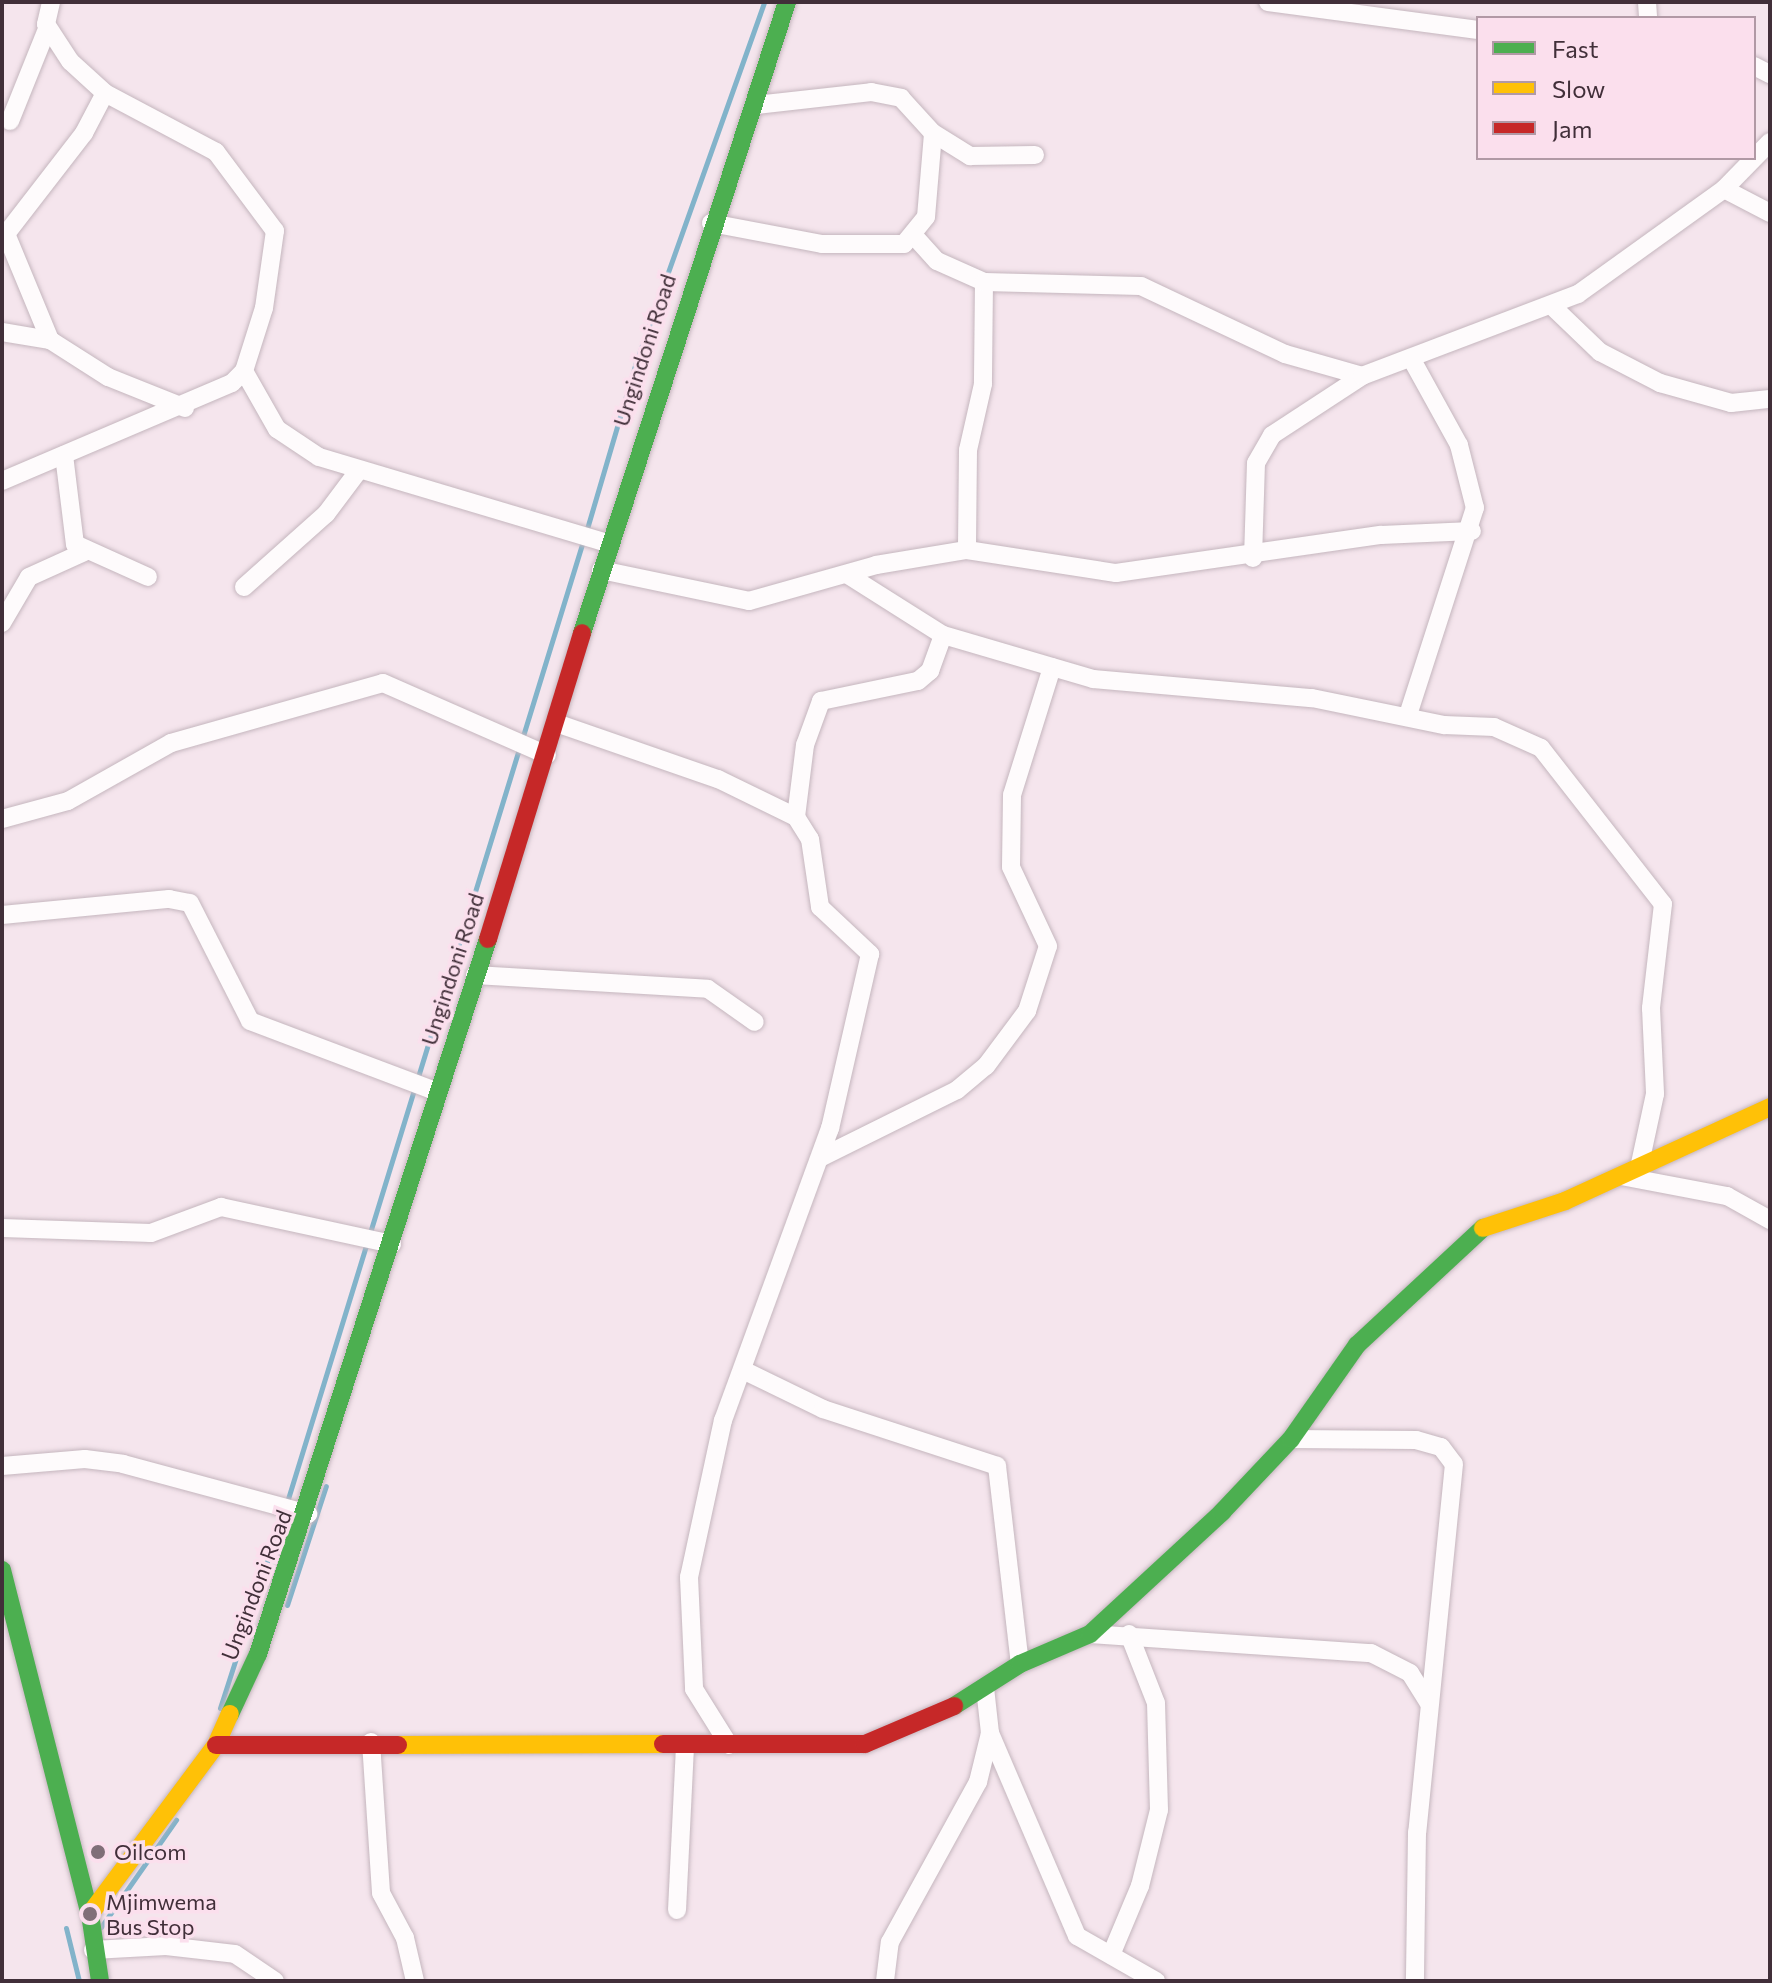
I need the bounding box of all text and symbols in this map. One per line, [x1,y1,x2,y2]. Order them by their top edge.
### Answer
legend [1476,16,1756,160]
text: Fast [1552,34,1599,63]
text: Slow [1552,74,1605,103]
text: Jam [1552,114,1592,143]
street label: Ungindoni Road [607,271,681,429]
street label: Ungindoni Road [415,890,489,1048]
street label: Ungindoni Road [215,1506,297,1664]
place label: Oilcom [114,1839,186,1865]
marker: Oilcom [89,1843,107,1861]
place label: Mjimwema Bus Stop [106,1888,217,1940]
marker: Mjimwema Bus Stop [81,1905,99,1923]

